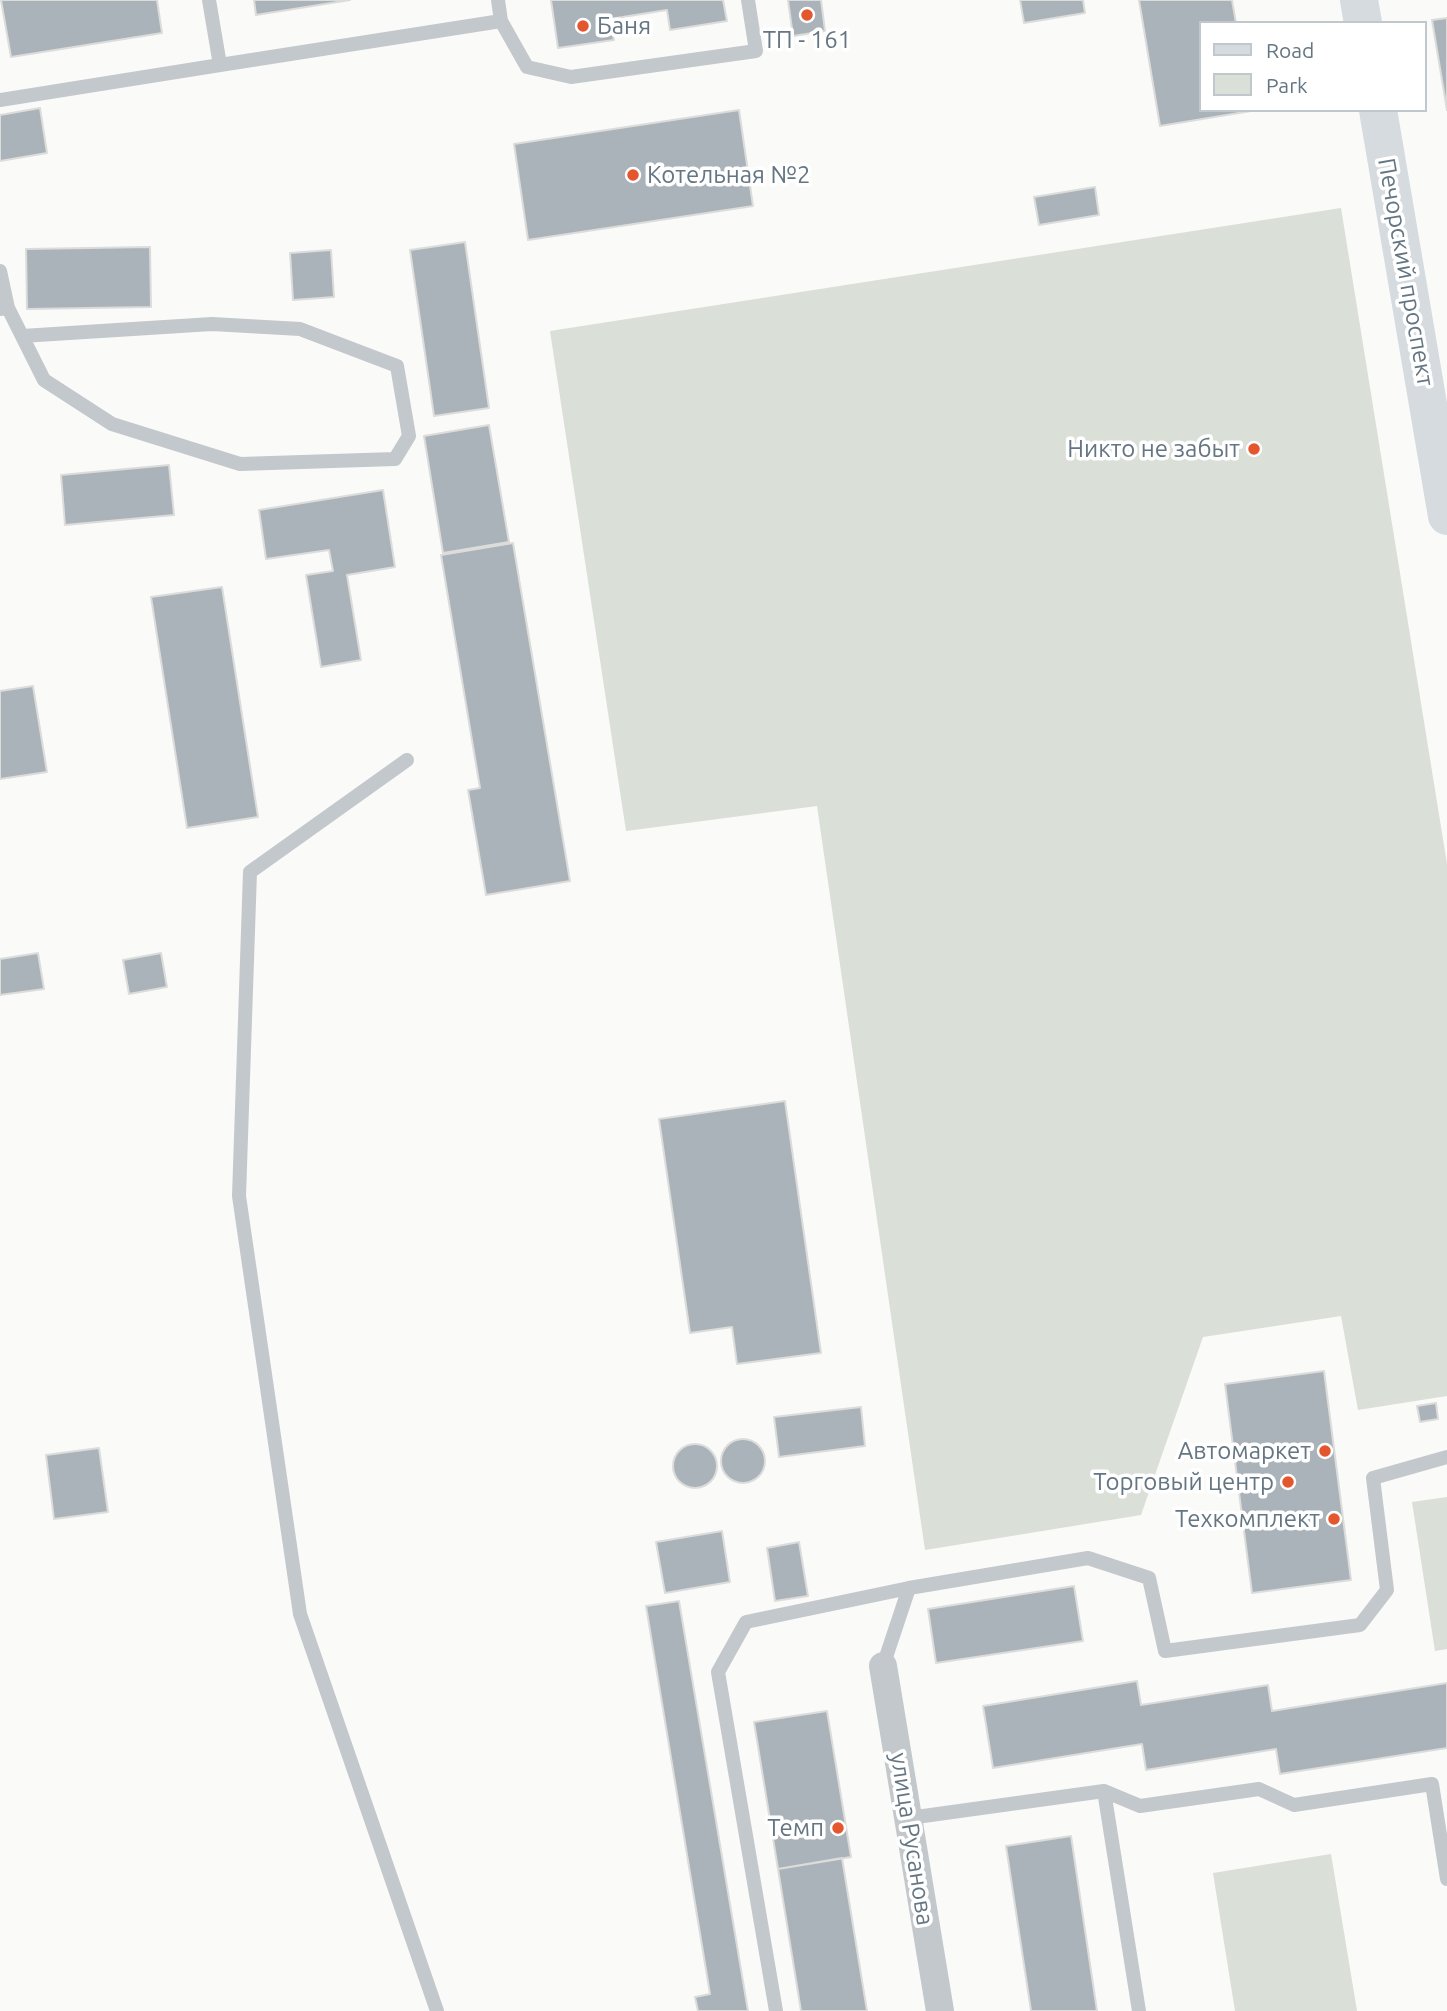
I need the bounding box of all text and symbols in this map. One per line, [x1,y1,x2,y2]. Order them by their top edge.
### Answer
marker: ТП - 161 [799,7,815,23]
place label: Баня [597,12,651,40]
marker: Баня [575,18,591,34]
legend [1198,21,1426,112]
place label: ТП - 161 [763,26,851,54]
text: Road [1266,38,1314,62]
text: Park [1266,73,1308,97]
street label: Печорский проспект [1372,156,1440,388]
place label: Котельная №2 [647,161,810,189]
marker: Котельная №2 [625,167,641,183]
place label: Никто не забыт [1067,435,1240,463]
marker: Никто не забыт [1246,441,1262,457]
place label: Автомаркет [1178,1437,1311,1465]
marker: Автомаркет [1317,1443,1333,1459]
place label: Торговый центр [1093,1468,1274,1496]
marker: Торговый центр [1280,1474,1296,1490]
place label: Техкомплект [1175,1505,1320,1533]
marker: Техкомплект [1326,1511,1342,1527]
street label: улица Русанова [884,1751,940,1927]
place label: Темп [767,1814,824,1842]
marker: Темп [830,1820,846,1836]

